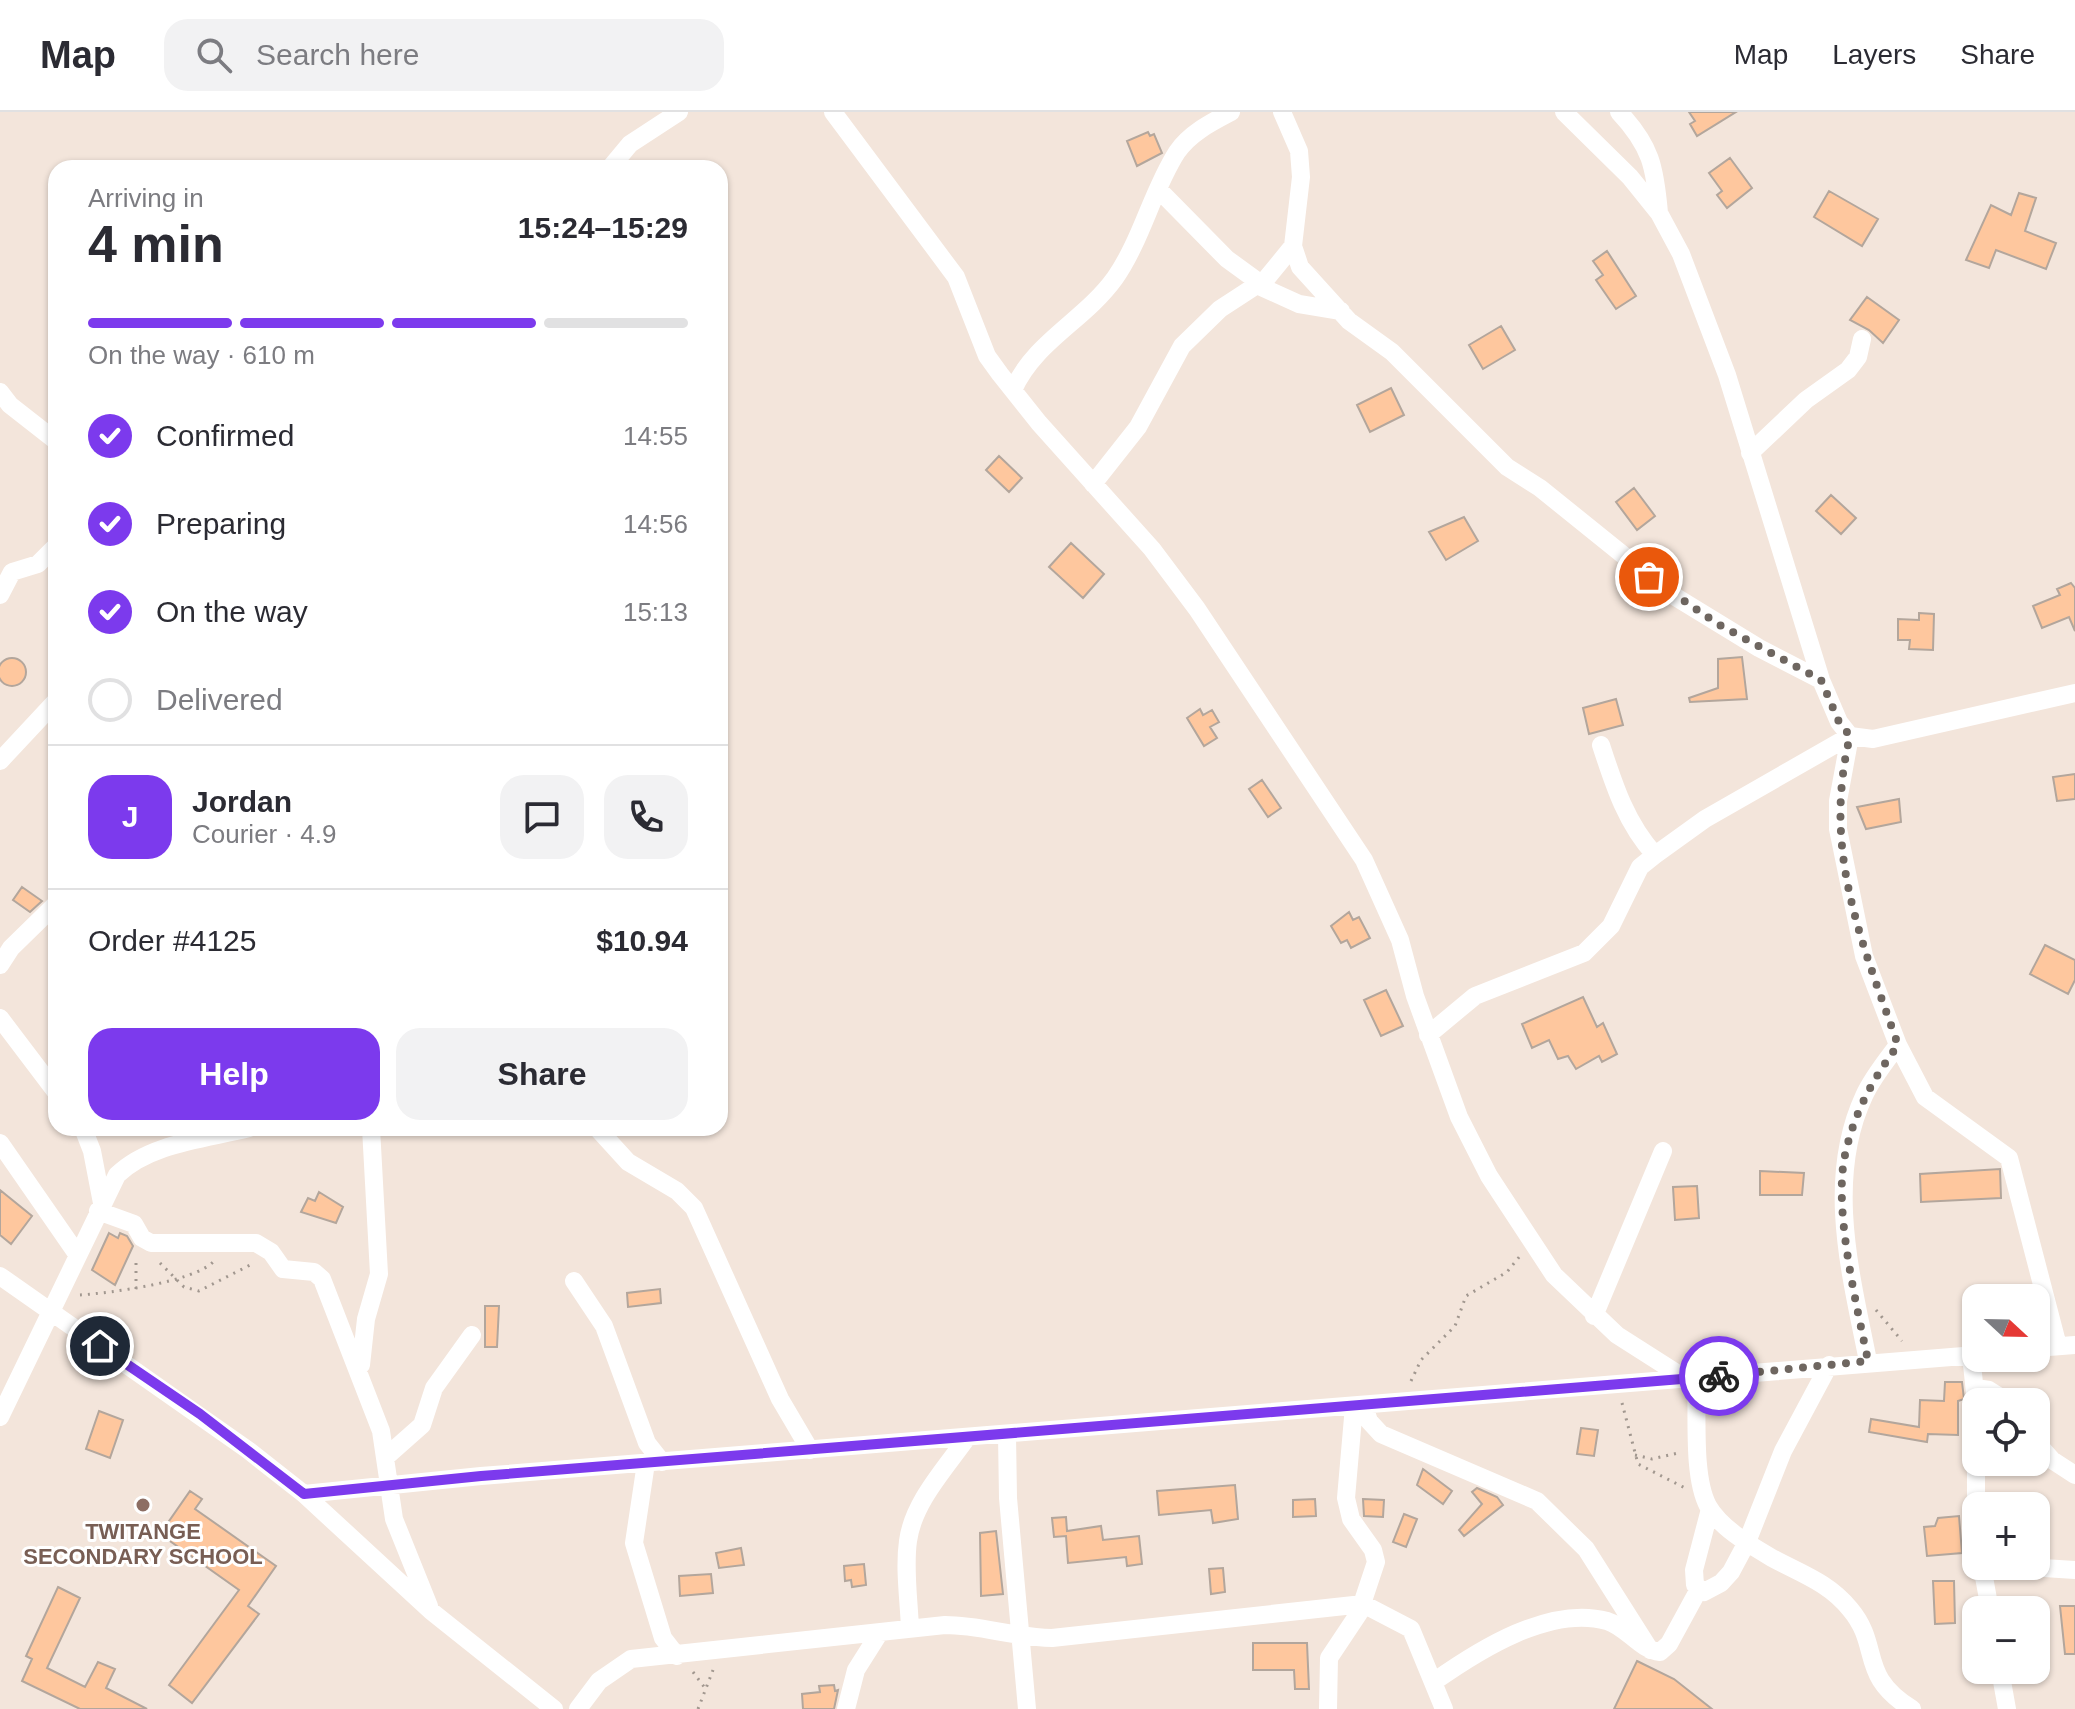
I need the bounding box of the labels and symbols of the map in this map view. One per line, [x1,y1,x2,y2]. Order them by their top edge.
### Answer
pin [1615,543,1683,611]
north arrow [1962,1284,2050,1372]
pin [66,1312,134,1380]
courier [1679,1336,1759,1416]
marker: TWITANGE SECONDARY SCHOOL [134,1496,152,1514]
place label: TWITANGE SECONDARY SCHOOL [23,1519,263,1569]

